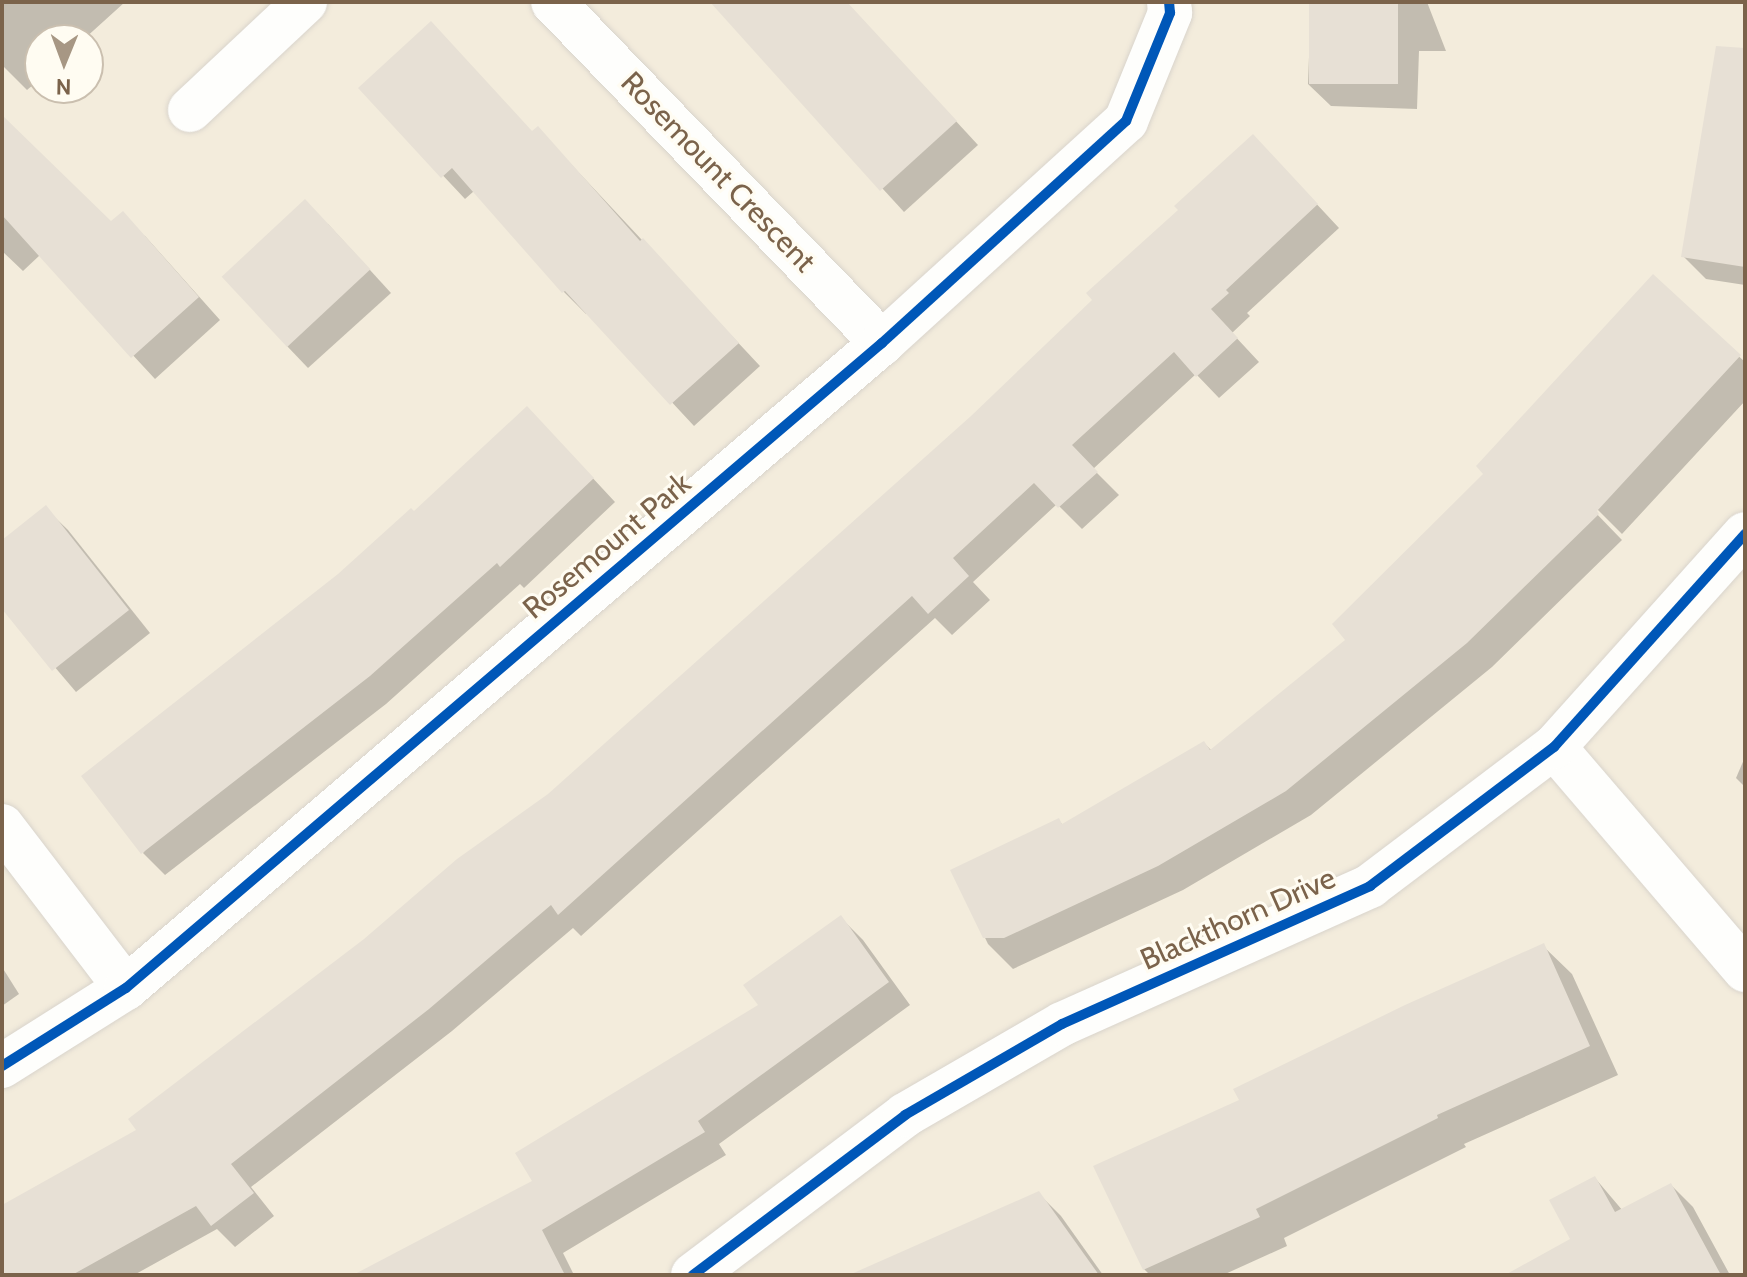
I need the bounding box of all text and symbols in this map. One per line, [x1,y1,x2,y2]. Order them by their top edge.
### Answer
north arrow [24,24,104,104]
street label: Rosemount Crescent [613,64,823,280]
text: N [56,73,72,100]
street label: Rosemount Park [516,465,698,627]
street label: Blackthorn Drive [1135,860,1341,978]

